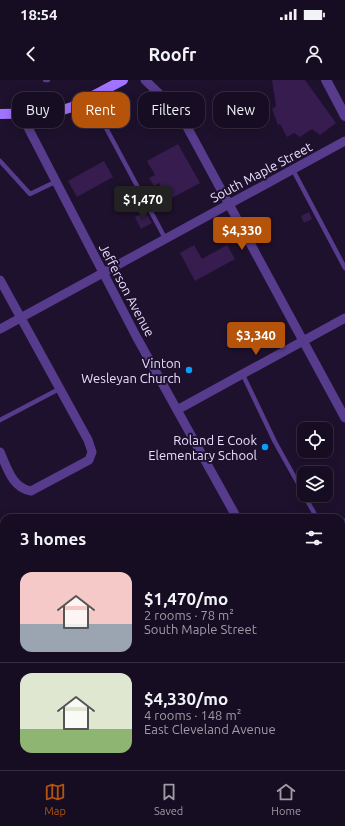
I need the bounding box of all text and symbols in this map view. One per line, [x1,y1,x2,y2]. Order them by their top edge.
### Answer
text: 18:54 [20,6,58,23]
icon: back [20,43,42,65]
icon: person [303,43,325,65]
text: Roofr [149,44,196,64]
chip: Buy [12,92,64,128]
chip: Rent [72,92,130,128]
chip: Filters [138,92,205,128]
chip: New [213,92,269,128]
street label: South Maple Street [208,139,314,205]
pin: $1,470 [110,186,176,220]
text: $1,470 [123,192,163,206]
pin: $4,330 [209,217,275,251]
text: $4,330 [222,223,262,237]
street label: Jefferson Avenue [97,241,157,339]
pin: $3,340 [223,322,289,356]
text: $3,340 [236,328,276,342]
place label: Vinton Wesleyan Church [81,356,181,385]
marker: Vinton Wesleyan Church [184,365,194,375]
map controls [297,422,333,502]
button: locate [297,422,333,458]
place label: Roland E Cook Elementary School [148,433,258,462]
marker: Roland E Cook Elementary School [260,442,270,452]
button: layers [297,466,333,502]
icon: filters [303,527,325,549]
text: 3 homes [20,529,86,548]
icon: home [52,588,100,636]
text: $1,470/mo [144,589,228,608]
text: 2 rooms · 78 m² [144,608,234,622]
text: South Maple Street [144,622,257,636]
icon: home [52,689,100,737]
text: $4,330/mo [144,689,228,708]
text: 4 rooms · 148 m² [144,708,241,722]
text: East Cleveland Avenue [144,722,276,736]
tab: Map [44,781,66,817]
tab: Saved [154,781,183,817]
tab: Home [271,781,301,817]

